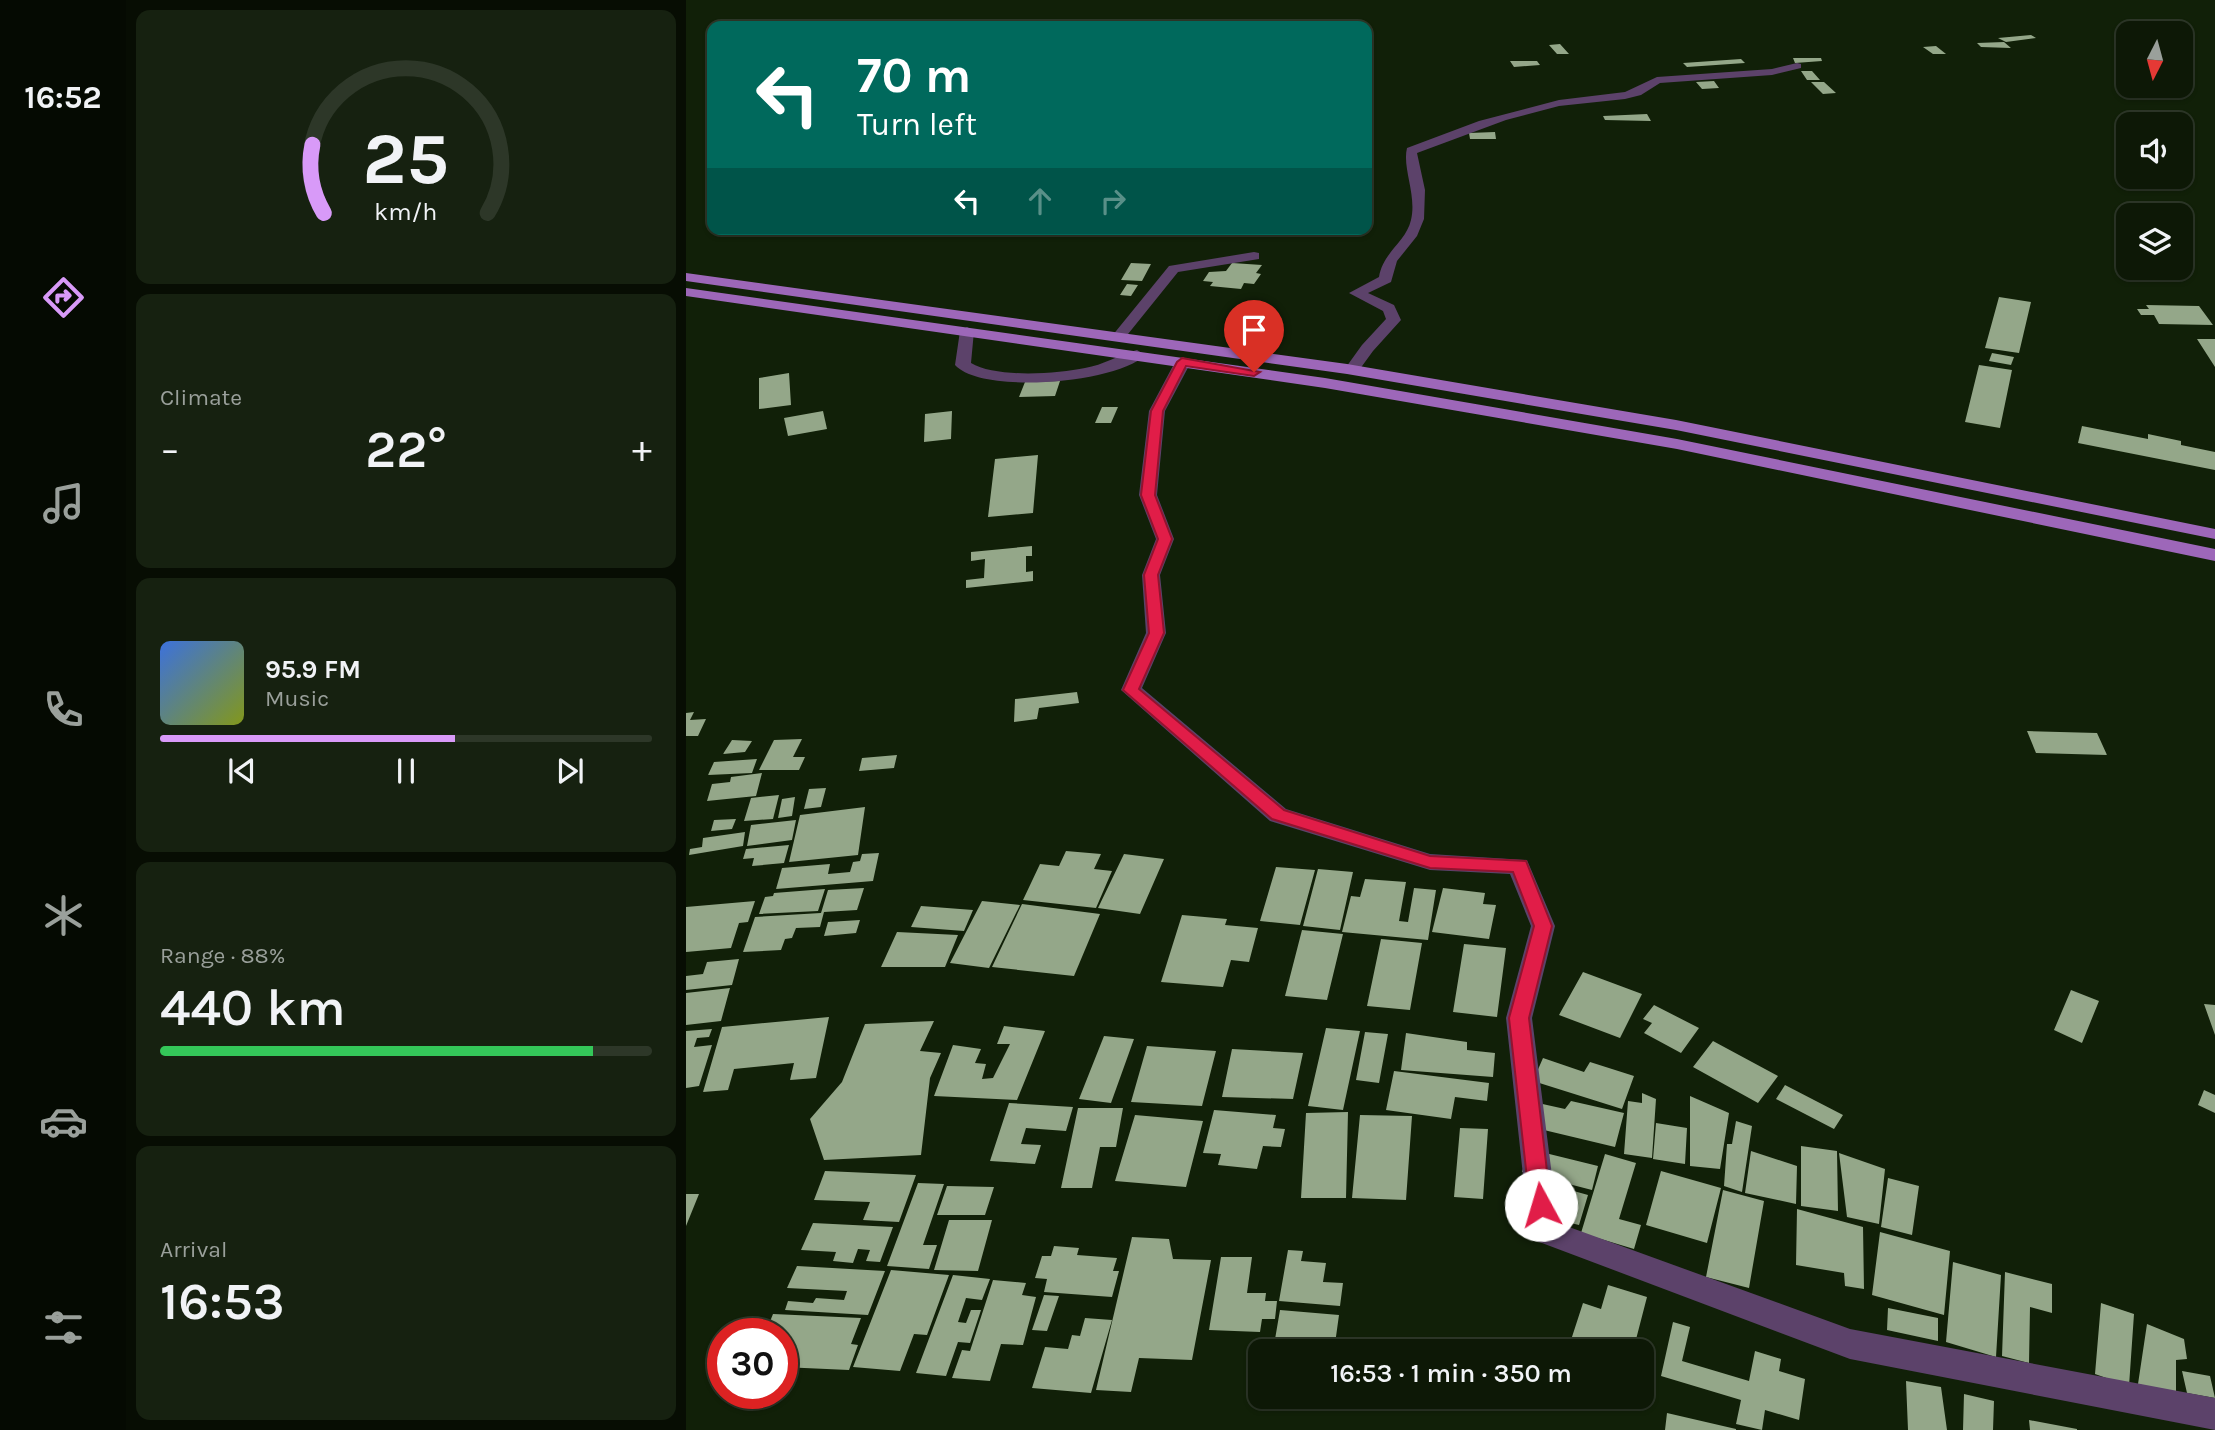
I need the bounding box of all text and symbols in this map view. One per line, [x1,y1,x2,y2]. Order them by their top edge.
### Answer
north arrow [2116,21,2193,98]
map controls [2116,21,2193,280]
text: 70 m [857,47,971,104]
icon: left [742,49,833,140]
text: 16:52 [24,79,102,116]
text: Turn left [857,106,977,143]
button: sound [2116,112,2193,189]
text: 25 [363,116,449,201]
icon: left [948,182,986,220]
icon: ahead [1021,182,1059,220]
icon: right [1094,182,1132,220]
text: km/h [374,197,438,226]
button: layers [2116,203,2193,280]
icon: directions [39,273,88,322]
pin [1224,300,1284,372]
icon: arrive [1235,311,1273,349]
text: Climate [160,384,242,411]
text: 22° [365,419,447,480]
text: − [160,427,180,472]
text: + [632,427,652,472]
icon: music [39,479,88,528]
text: 95.9 FM [265,654,361,685]
icon: phone [39,685,88,734]
text: Music [265,685,329,712]
icon: previous [223,752,261,790]
icon: pause [387,752,425,790]
icon: next [551,752,589,790]
icon: climate [39,891,88,940]
text: Range · 88% [160,942,285,969]
text: 440 km [160,977,346,1038]
icon: car [39,1097,88,1146]
position arrow [1504,1168,1578,1242]
text: Arrival [160,1236,227,1263]
text: 16:53 [160,1271,285,1332]
icon: filters [39,1303,88,1352]
speed limit sign: 30 [707,1318,798,1409]
text: 16:53 · 1 min · 350 m [1330,1358,1572,1389]

